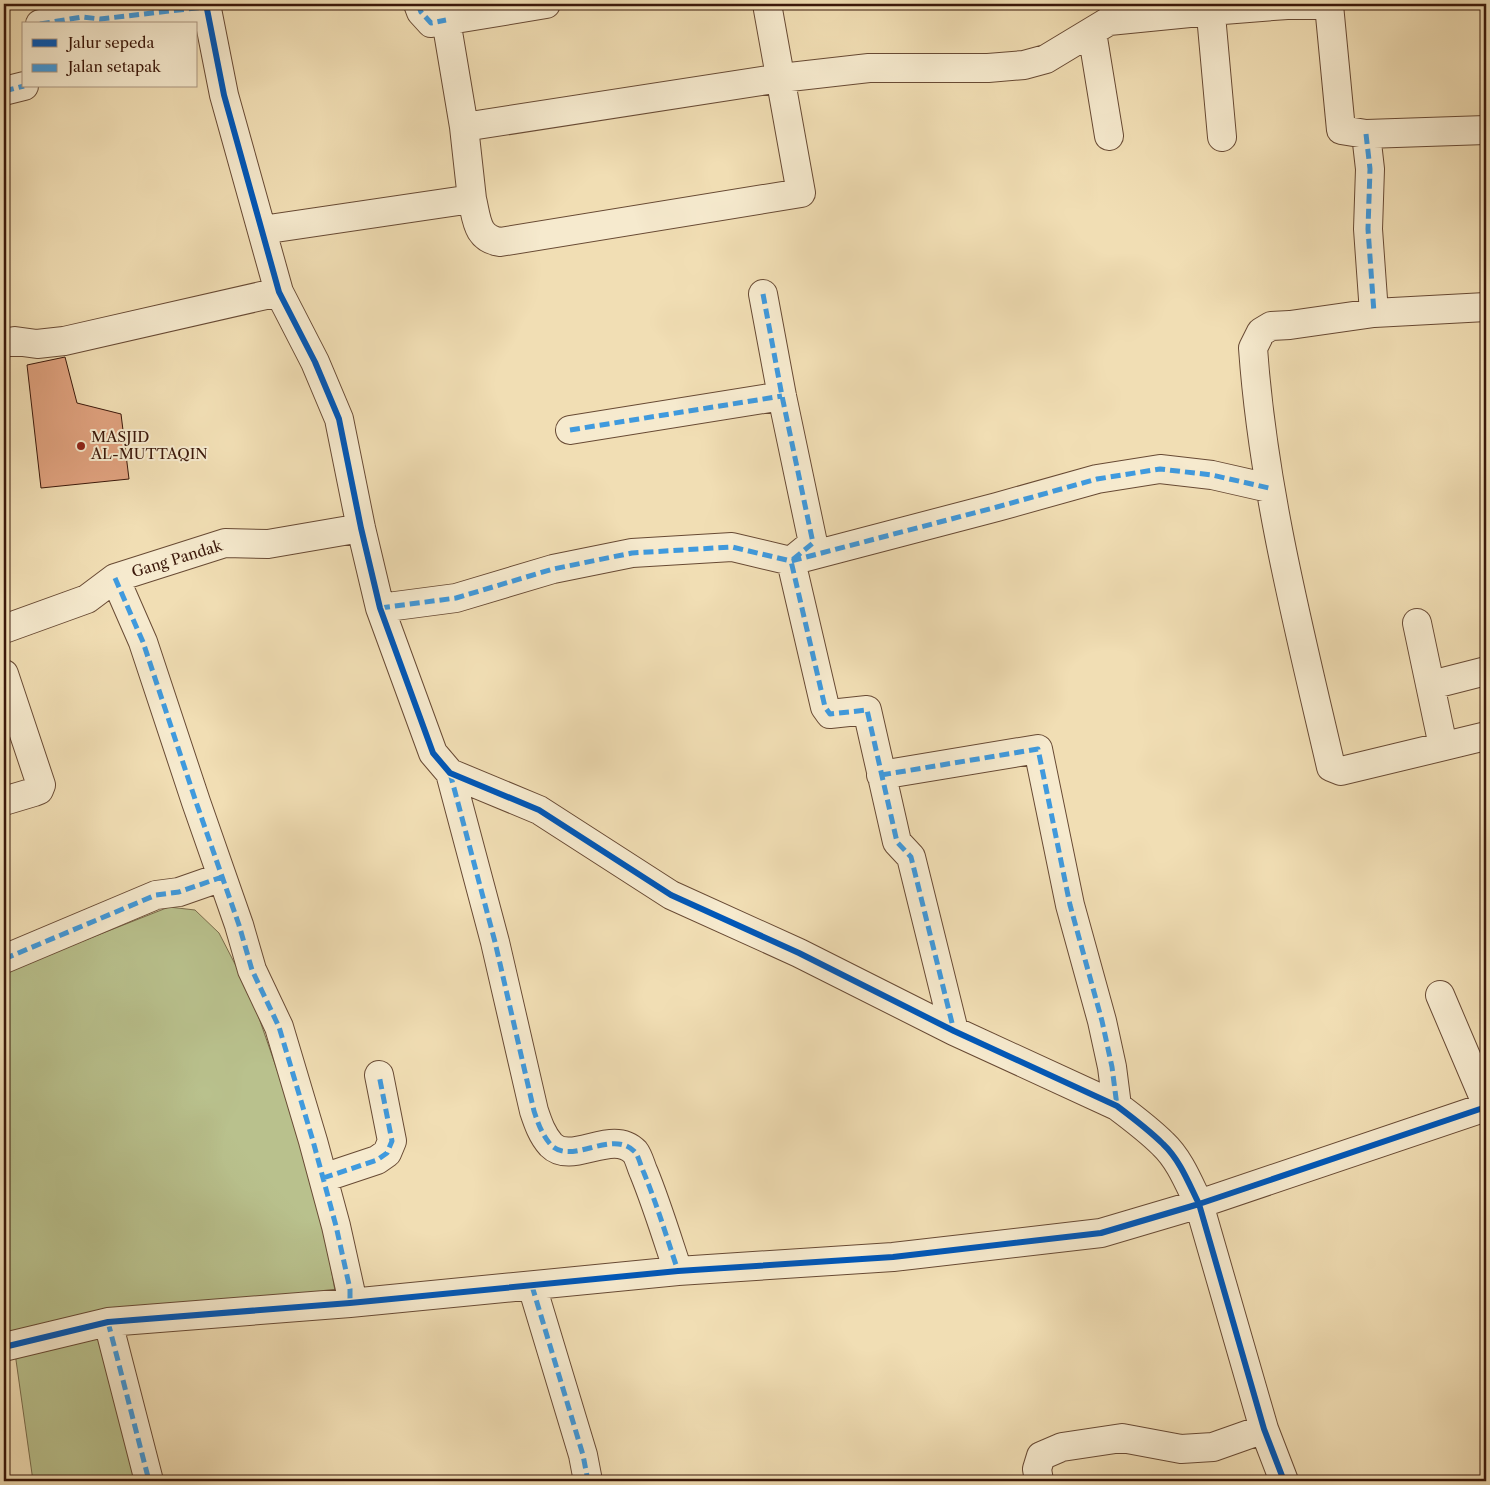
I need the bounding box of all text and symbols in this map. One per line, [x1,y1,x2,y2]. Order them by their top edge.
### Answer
legend [22,22,198,88]
text: Jalur sepeda [66,33,154,52]
text: Jalan setapak [66,57,162,76]
place label: MASJID AL-MUTTAQIN [90,427,208,463]
marker: MASJID AL-MUTTAQIN [75,440,87,452]
street label: Gang Pandak [129,535,226,581]

